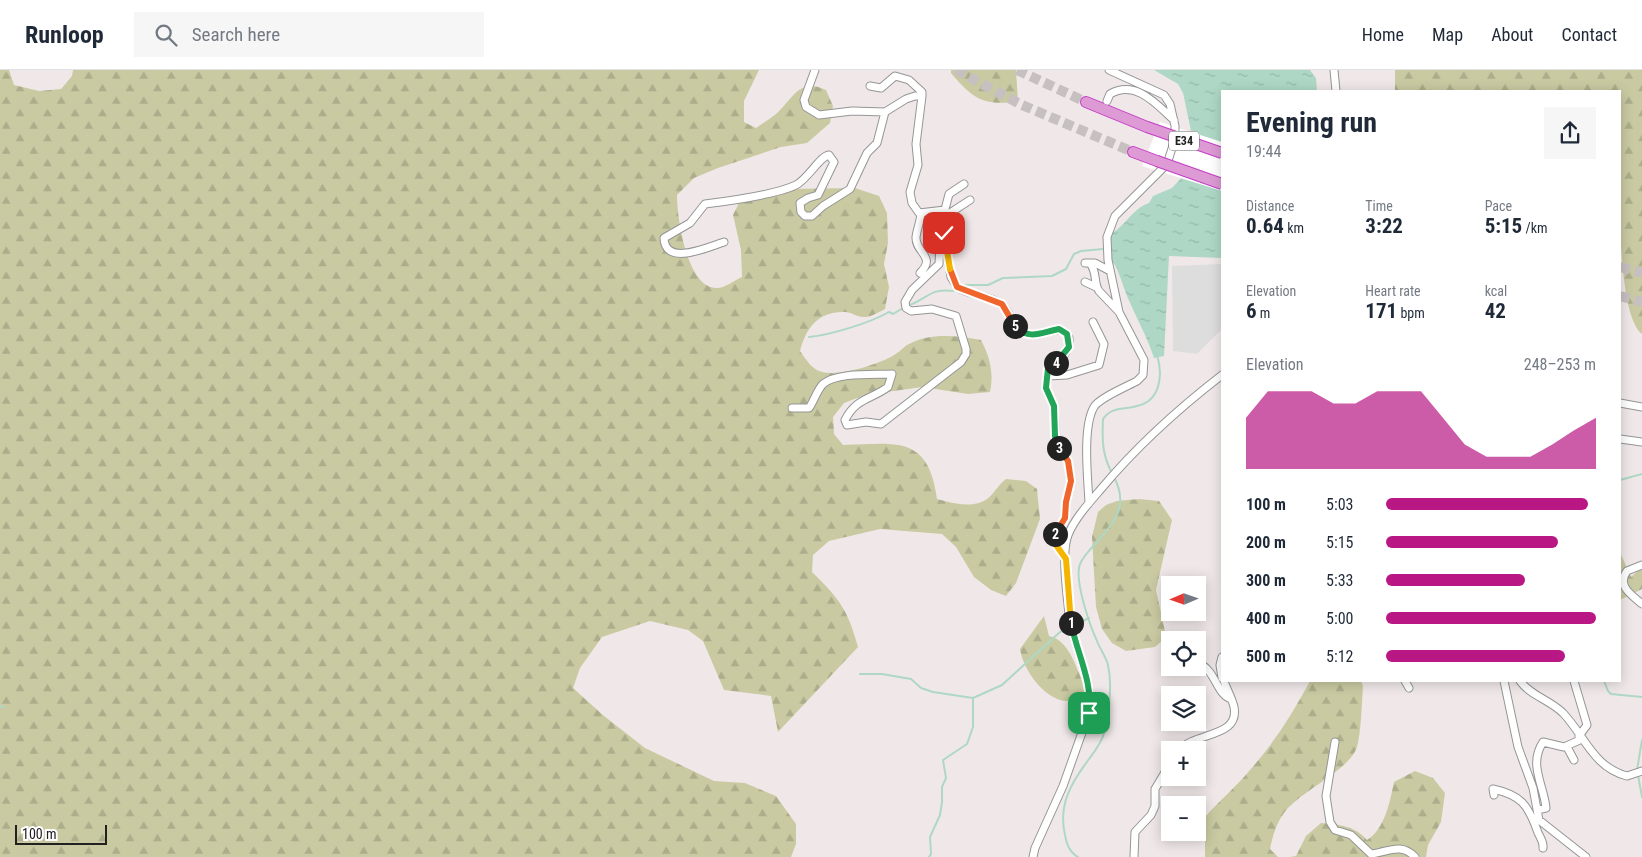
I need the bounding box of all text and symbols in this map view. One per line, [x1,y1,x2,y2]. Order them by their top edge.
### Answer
search box [134,12,484,57]
text: Runloop [25,21,104,49]
icon: search [152,21,180,49]
text: Search here [192,23,280,46]
text: Home [1362,24,1404,45]
text: Map [1432,24,1463,45]
text: About [1491,24,1533,45]
text: Contact [1561,24,1617,45]
text: Evening run [1246,106,1377,139]
button: share [1544,107,1596,159]
road number: E34 [1169,131,1199,150]
text: 19:44 [1246,142,1281,161]
text: Distance [1246,198,1294,214]
text: Time [1365,198,1393,214]
text: Pace [1485,198,1512,214]
pin [923,212,965,254]
text: 0.64 [1246,214,1284,238]
text: 3:22 [1365,214,1403,238]
text: 5:15 [1485,214,1522,238]
icon: check [930,219,958,247]
text: km [1284,220,1304,236]
text: /km [1522,220,1548,236]
text: Elevation [1246,283,1296,299]
text: Heart rate [1365,283,1421,299]
text: kcal [1485,283,1507,299]
text: 6 [1246,299,1257,323]
text: 171 [1365,299,1397,323]
text: 42 [1485,299,1506,323]
text: m [1257,305,1270,321]
text: bpm [1397,305,1425,321]
pin: 5 [1002,314,1028,338]
text: 5 [1012,318,1019,334]
pin: 4 [1044,350,1068,376]
text: 4 [1053,355,1060,371]
text: Elevation [1246,355,1304,374]
text: 248–253 m [1524,355,1596,374]
pin: 3 [1046,436,1072,460]
text: 3 [1056,440,1063,456]
text: 100 m [1246,495,1286,514]
text: 5:03 [1326,495,1353,514]
pin: 2 [1042,522,1068,546]
text: 2 [1052,526,1059,542]
text: 200 m [1246,533,1286,552]
text: 5:15 [1326,533,1353,552]
text: 300 m [1246,571,1286,590]
text: 5:33 [1326,571,1353,590]
north arrow [1161,576,1206,621]
map controls [1161,576,1206,841]
text: 400 m [1246,609,1286,628]
text: 5:00 [1326,609,1353,628]
pin: 1 [1058,610,1084,636]
text: 1 [1068,615,1075,631]
button: locate [1161,631,1206,676]
text: 500 m [1246,647,1286,666]
text: 5:12 [1326,647,1353,666]
button: layers [1161,686,1206,731]
pin [1068,692,1110,734]
icon: arrive [1075,699,1103,727]
button: + [1161,741,1206,786]
button: − [1161,796,1206,841]
scale bar [15,822,108,845]
text: 100 m [22,826,57,842]

